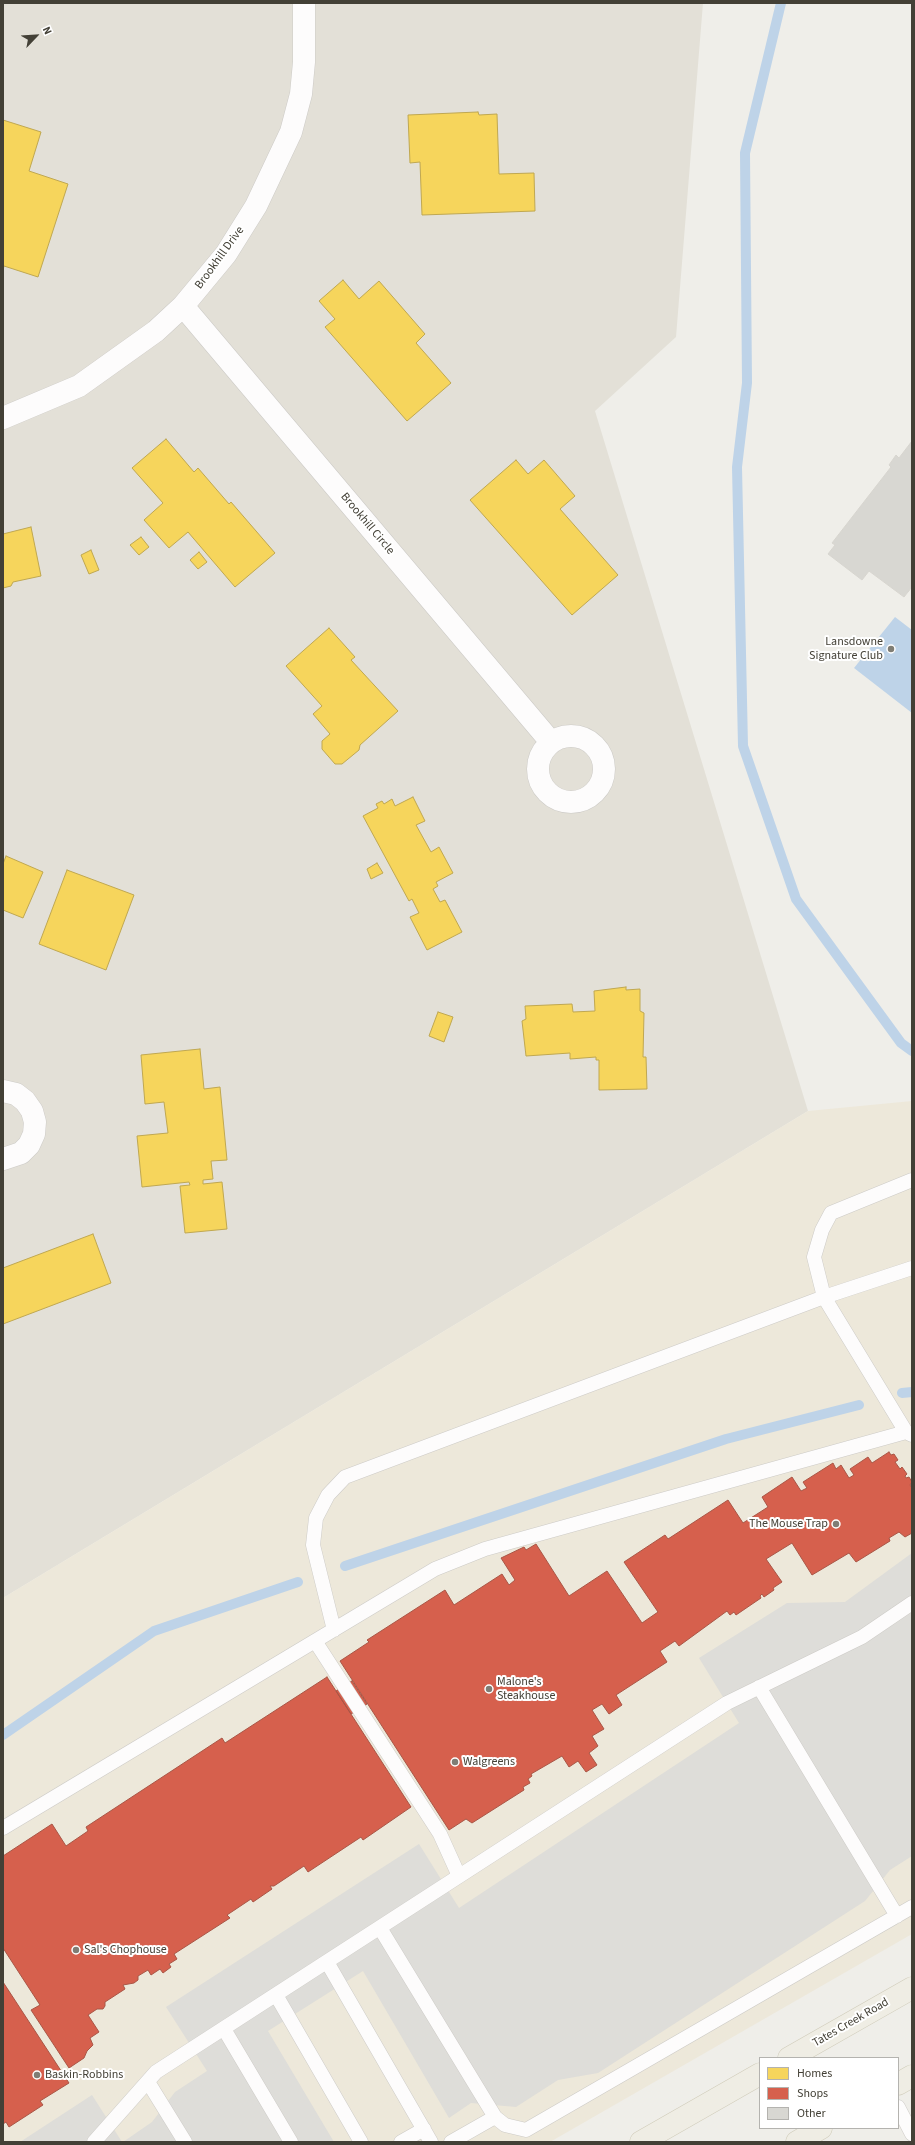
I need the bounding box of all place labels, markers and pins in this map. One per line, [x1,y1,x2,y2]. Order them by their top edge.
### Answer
place label: Lansdowne Signature Club [809,635,883,663]
marker: Lansdowne Signature Club [886,644,896,654]
place label: The Mouse Trap [749,1517,828,1531]
marker: The Mouse Trap [831,1519,841,1529]
place label: Malone's Steakhouse [497,1675,555,1703]
marker: Malone's Steakhouse [484,1684,494,1694]
place label: Walgreens [463,1755,515,1769]
marker: Walgreens [450,1757,460,1767]
place label: Sal's Chophouse [84,1943,167,1957]
marker: Sal's Chophouse [71,1945,81,1955]
place label: Baskin-Robbins [45,2068,123,2082]
marker: Baskin-Robbins [32,2070,42,2080]

